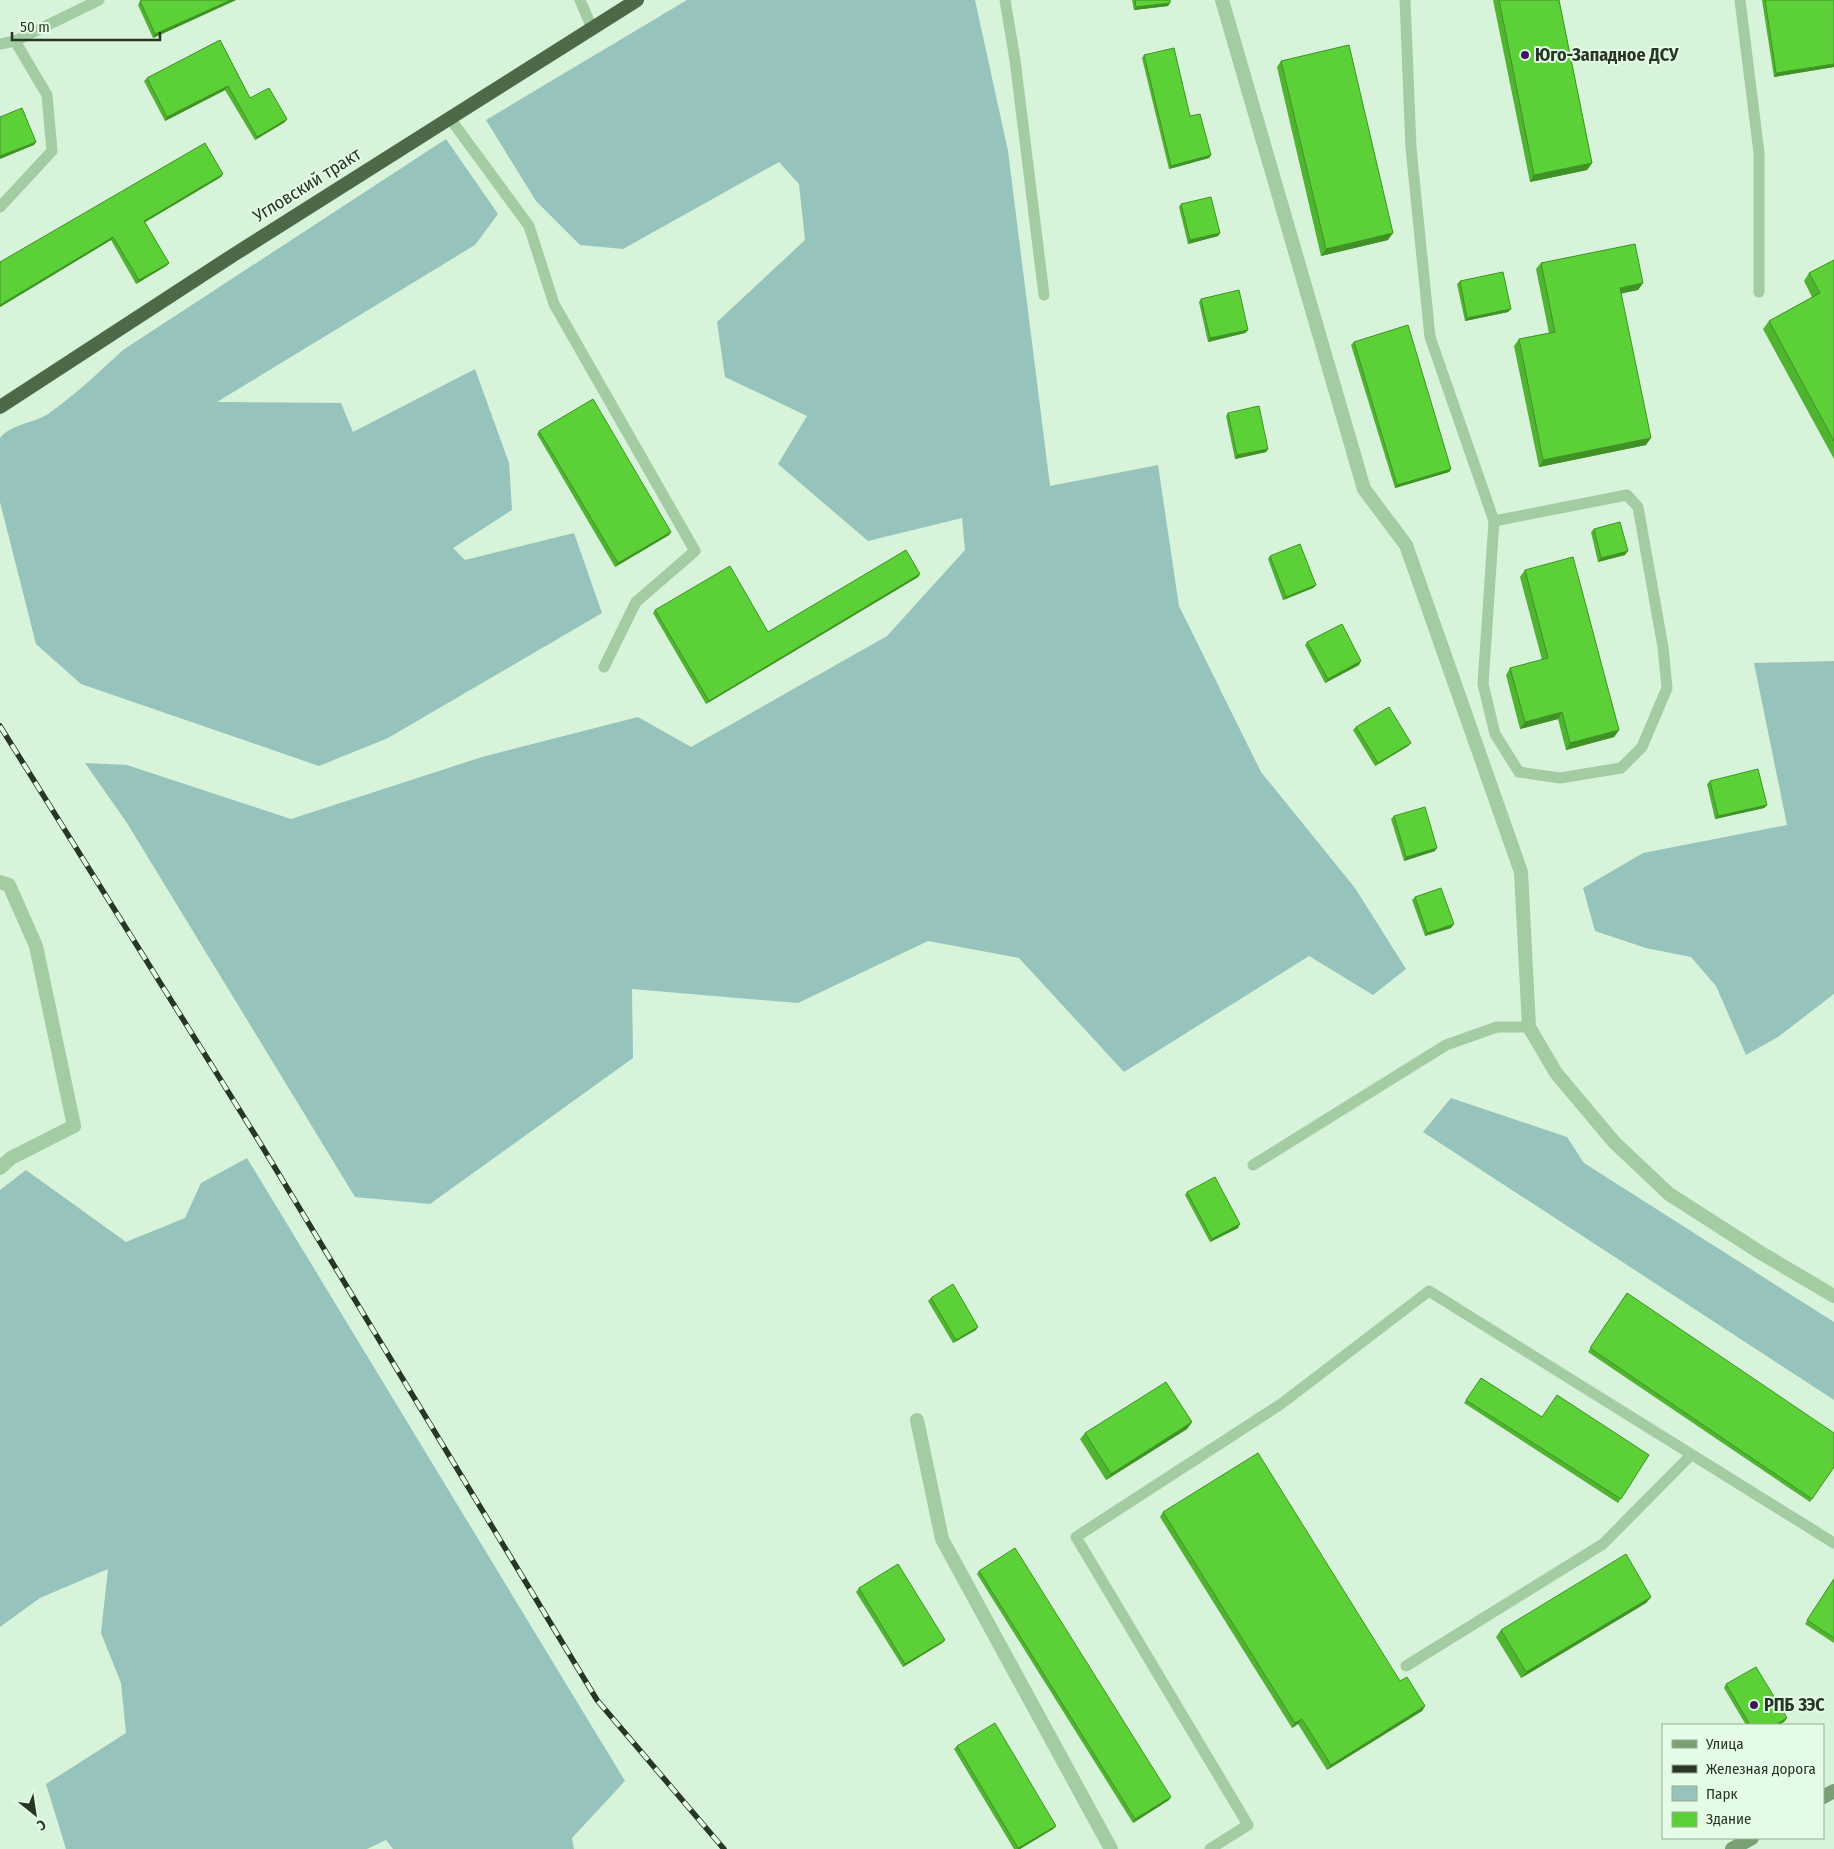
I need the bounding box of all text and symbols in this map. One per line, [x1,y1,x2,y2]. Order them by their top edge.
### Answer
scale bar [12,10,160,42]
text: 50 m [20,18,50,36]
place label: Юго-Западное ДСУ [1535,44,1679,66]
marker: Юго-Западное ДСУ [1519,49,1531,61]
street label: Угловский тракт [248,143,366,227]
place label: РПБ ЗЭС [1764,1694,1825,1716]
marker: РПБ ЗЭС [1748,1699,1760,1711]
legend [1662,1724,1824,1839]
text: Улица [1705,1735,1744,1753]
text: Железная дорога [1706,1760,1816,1778]
text: Парк [1706,1785,1737,1803]
north arrow [10,1789,60,1839]
text: Здание [1706,1810,1752,1828]
text: С [33,1816,49,1834]

